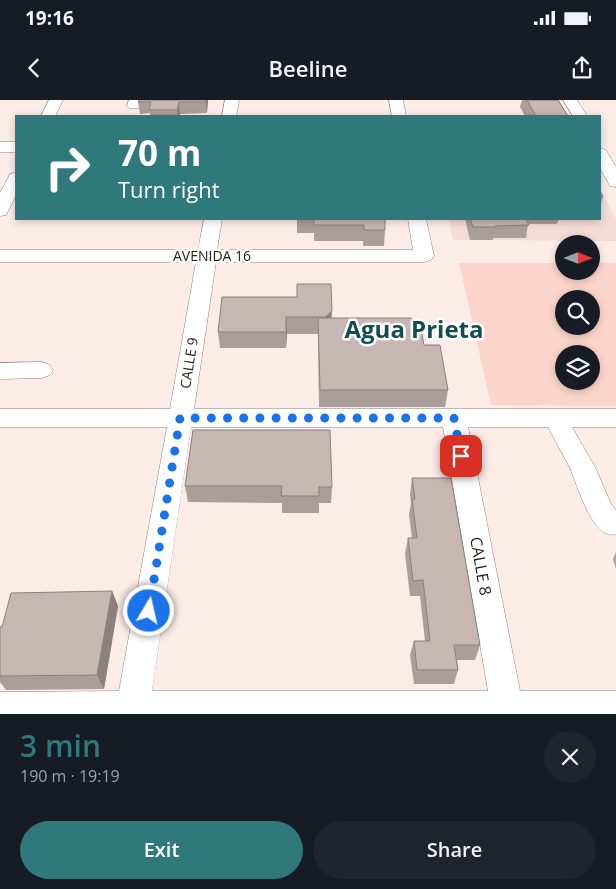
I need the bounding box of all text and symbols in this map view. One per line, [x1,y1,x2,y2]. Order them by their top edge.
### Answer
text: 19:16 [25,5,74,31]
text: Beeline [269,53,347,83]
icon: back [20,54,48,82]
icon: share [568,54,596,82]
text: 70 m [118,129,201,176]
icon: right [35,135,100,200]
text: Turn right [118,174,220,204]
north arrow [555,235,600,280]
map controls [555,235,600,390]
street label: AVENIDA 16 [173,246,251,265]
button: search [555,290,600,335]
district label: Agua Prieta [344,312,484,345]
street label: CALLE 9 [175,336,202,390]
button: layers [555,345,600,390]
pin [440,435,482,477]
icon: arrive [447,442,475,470]
street label: CALLE 8 [465,535,497,597]
position arrow [122,584,174,636]
text: 3 min [20,725,101,766]
button: close [544,731,596,783]
text: 190 m · 19:19 [20,765,120,787]
button: Exit [20,821,303,879]
button: Share [313,821,596,879]

